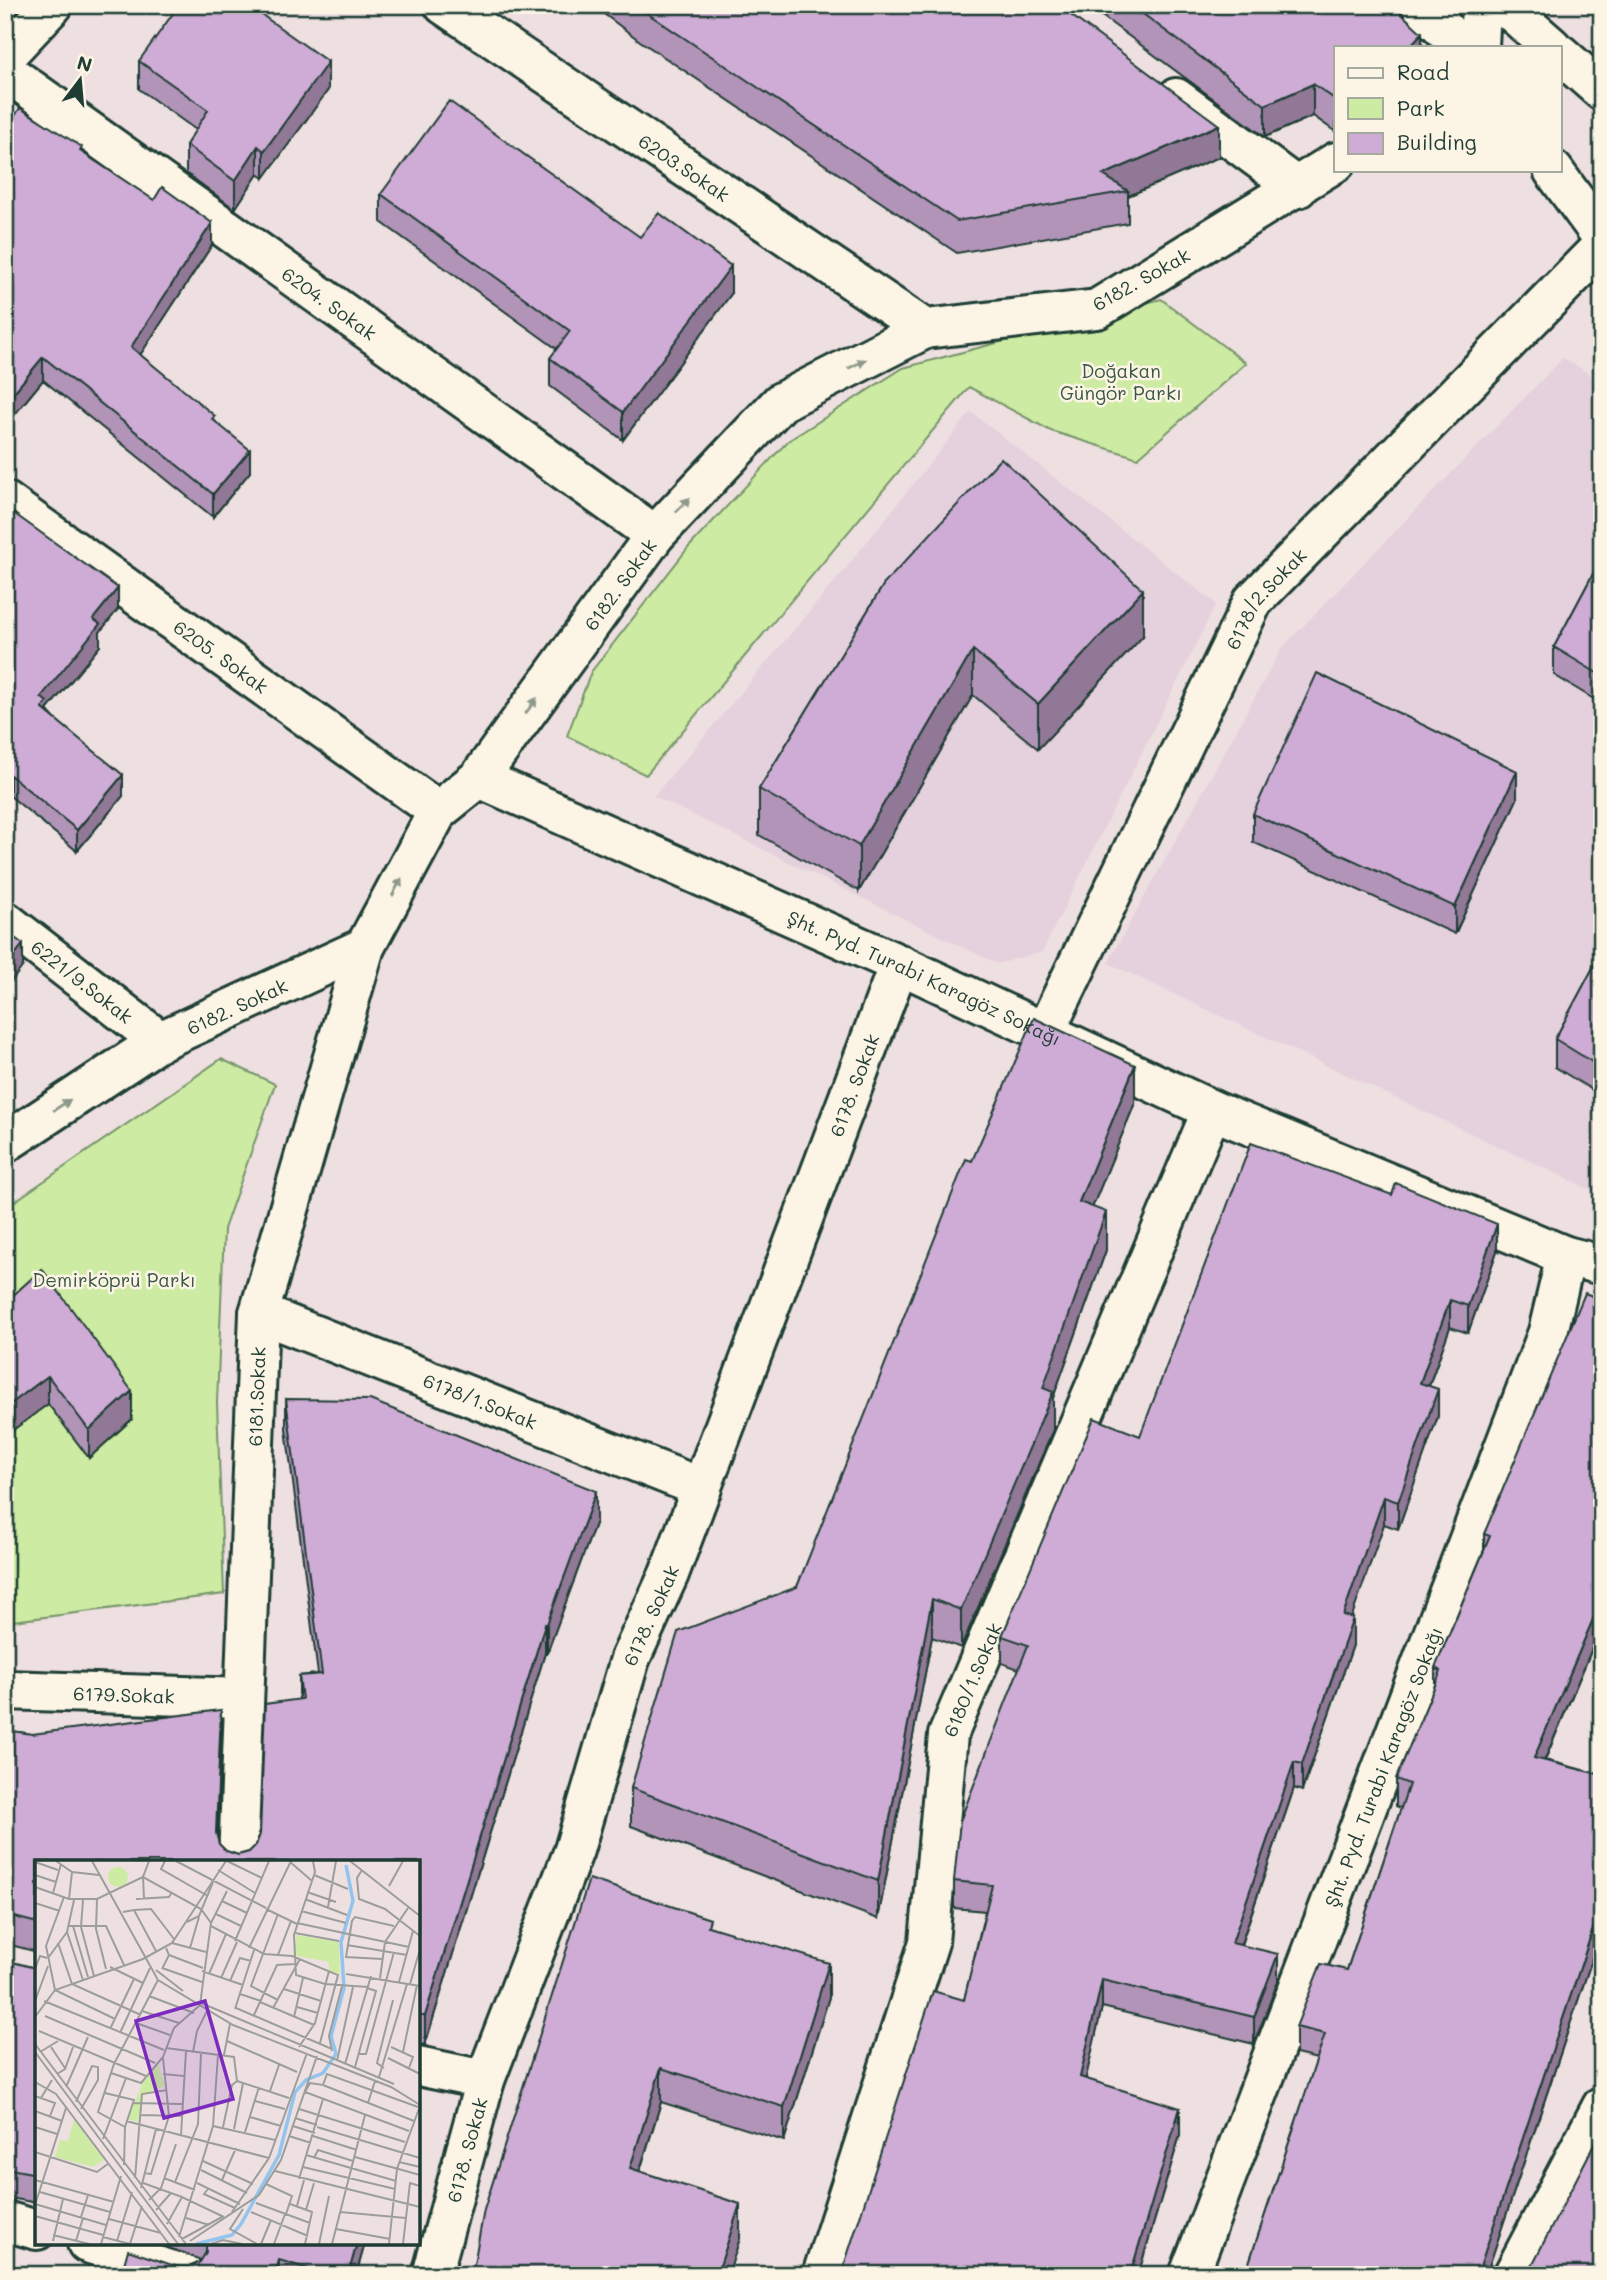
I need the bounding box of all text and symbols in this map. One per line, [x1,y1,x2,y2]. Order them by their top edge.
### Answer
north arrow [46,46,116,116]
legend [1334,46,1562,172]
text: N [74,49,95,77]
text: Road [1397,58,1449,85]
text: Park [1397,94,1445,121]
street label: 6203.Sokak [634,127,735,207]
text: Building [1397,128,1477,155]
street label: 6182. Sokak [1088,242,1194,316]
street label: 6204. Sokak [277,260,382,345]
one-way arrow [847,358,867,369]
park label: Doğakan Güngör Parkı [1060,358,1182,405]
one-way arrow [675,497,691,514]
street label: 6182. Sokak [578,533,661,635]
street label: 6178/2.Sokak [1219,542,1311,653]
street label: 6205. Sokak [169,613,274,698]
one-way arrow [524,697,538,715]
one-way arrow [392,877,403,897]
street label: Şht. Pyd. Turabi Karagöz Sokağı [784,904,1065,1050]
street label: 6221/9.Sokak [27,934,138,1028]
street label: 6182. Sokak [183,972,291,1040]
street label: 6178. Sokak [823,1030,884,1140]
one-way arrow [52,1099,72,1112]
park label: Demirköprü Parkı [32,1267,196,1292]
street label: 6181.Sokak [241,1346,270,1447]
street label: 6178/1.Sokak [420,1367,541,1434]
street label: 6178. Sokak [616,1562,684,1669]
street label: 6180/1.Sokak [936,1619,1007,1740]
street label: Şht. Pyd. Turabi Karagöz Sokağı [1318,1623,1447,1910]
street label: 6179.Sokak [73,1680,175,1708]
inset map [35,1860,420,2245]
street label: 6178. Sokak [440,2094,492,2205]

